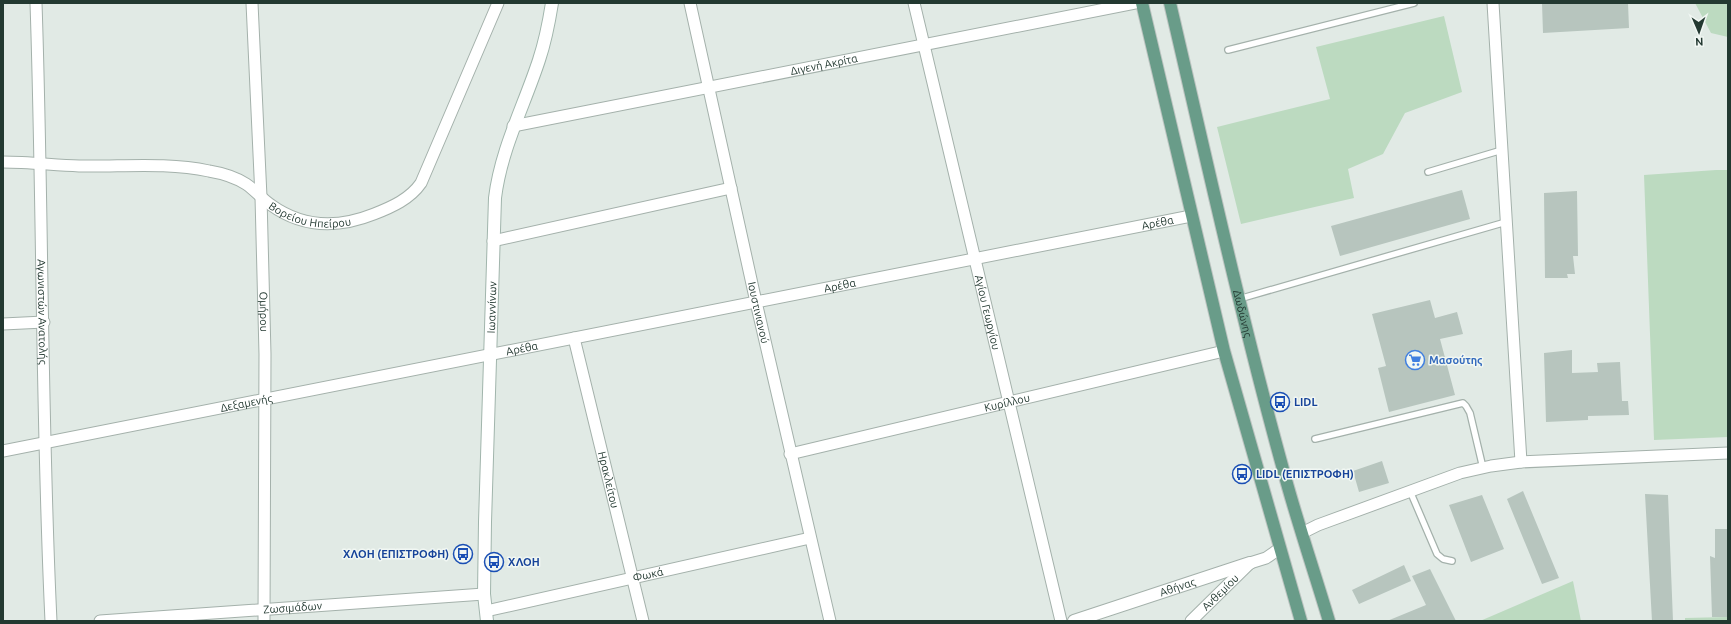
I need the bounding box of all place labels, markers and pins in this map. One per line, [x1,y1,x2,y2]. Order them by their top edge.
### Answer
supermarket icon: Μασούτης [1404,349,1426,371]
place label: Μασούτης [1429,354,1483,367]
bus stop icon: LIDL [1269,391,1291,413]
place label: LIDL [1294,396,1317,408]
bus stop icon: LIDL (ΕΠΙΣΤΡΟΦΗ) [1231,463,1253,485]
place label: LIDL (ΕΠΙΣΤΡΟΦΗ) [1256,468,1354,481]
bus stop icon: ΧΛΟΗ (ΕΠΙΣΤΡΟΦΗ) [452,543,474,565]
place label: ΧΛΟΗ (ΕΠΙΣΤΡΟΦΗ) [343,548,449,561]
bus stop icon: ΧΛΟΗ [483,551,505,573]
place label: ΧΛΟΗ [508,556,540,568]

